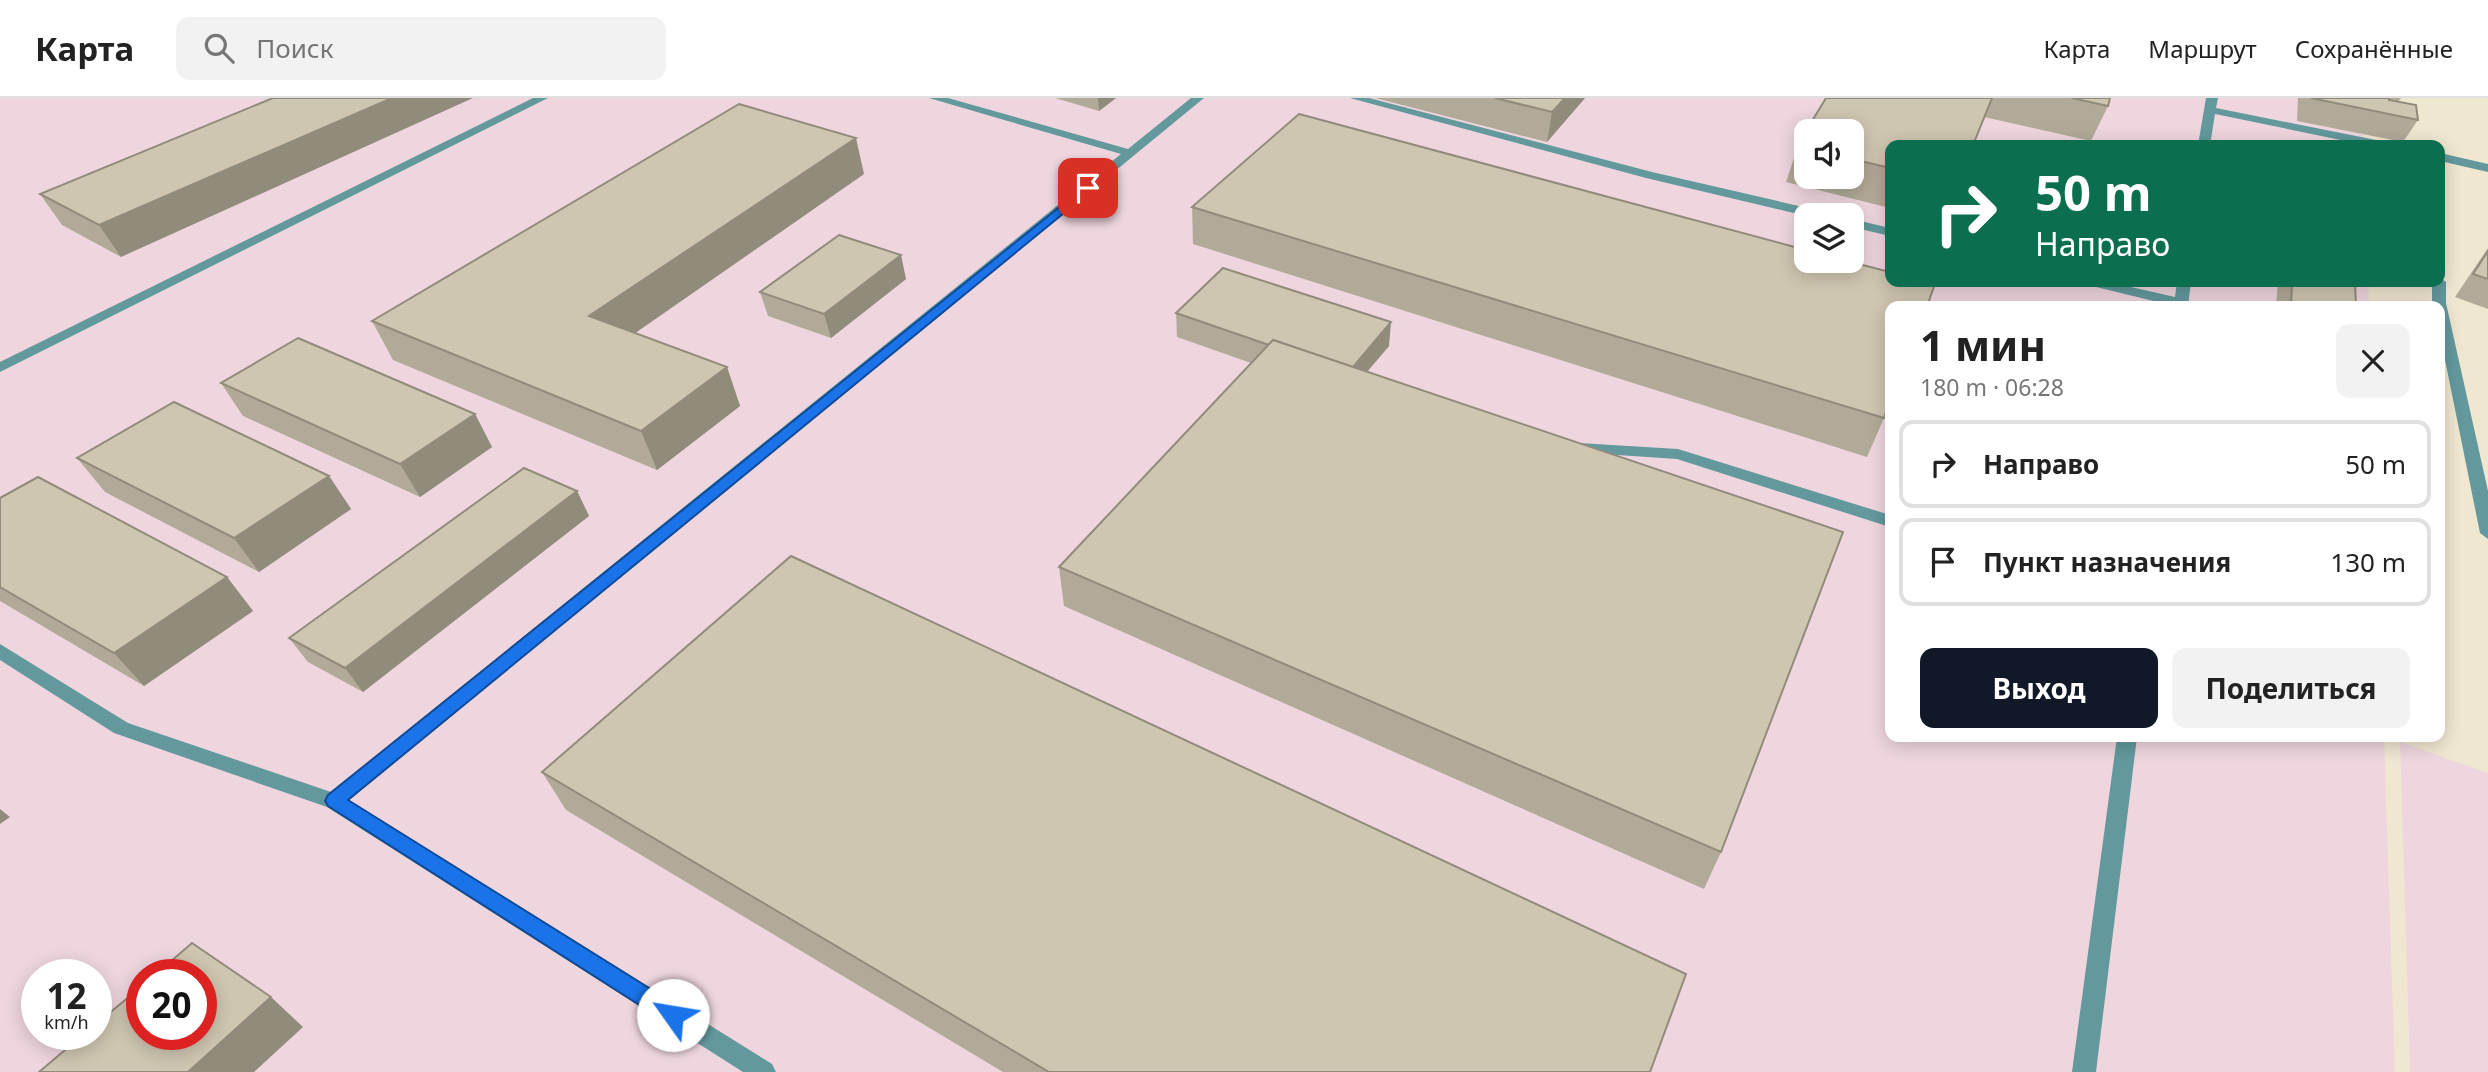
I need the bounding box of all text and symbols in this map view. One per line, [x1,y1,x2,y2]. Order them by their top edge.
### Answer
search box [176,17,666,80]
text: Карта [35,26,134,71]
icon: search [200,29,238,67]
text: Поиск [256,30,333,66]
text: Карта [2043,32,2110,65]
text: Маршрут [2148,32,2257,65]
text: Сохранённые [2295,32,2453,65]
map controls [1794,119,1864,273]
button: sound [1794,119,1864,189]
pin [1058,158,1118,218]
text: 50 m [2035,159,2152,225]
icon: right [1920,168,2011,259]
icon: arrive [1069,169,1107,207]
button: layers [1794,203,1864,273]
text: Направо [2035,222,2170,265]
text: 1 мин [1920,316,2046,373]
button: close [2336,324,2410,398]
text: 180 m · 06:28 [1920,371,2064,403]
icon: right [1924,445,1962,483]
text: Направо [1983,446,2099,482]
text: 50 m [2345,446,2406,482]
icon: arrive [1924,543,1962,581]
text: Пункт назначения [1983,544,2231,580]
text: 130 m [2330,544,2406,580]
button: Выход [1920,648,2158,728]
button: Поделиться [2172,648,2410,728]
speed limit sign: 20 [126,959,217,1050]
text: 12 [46,972,87,1019]
position arrow [636,978,710,1052]
text: km/h [44,1010,89,1034]

